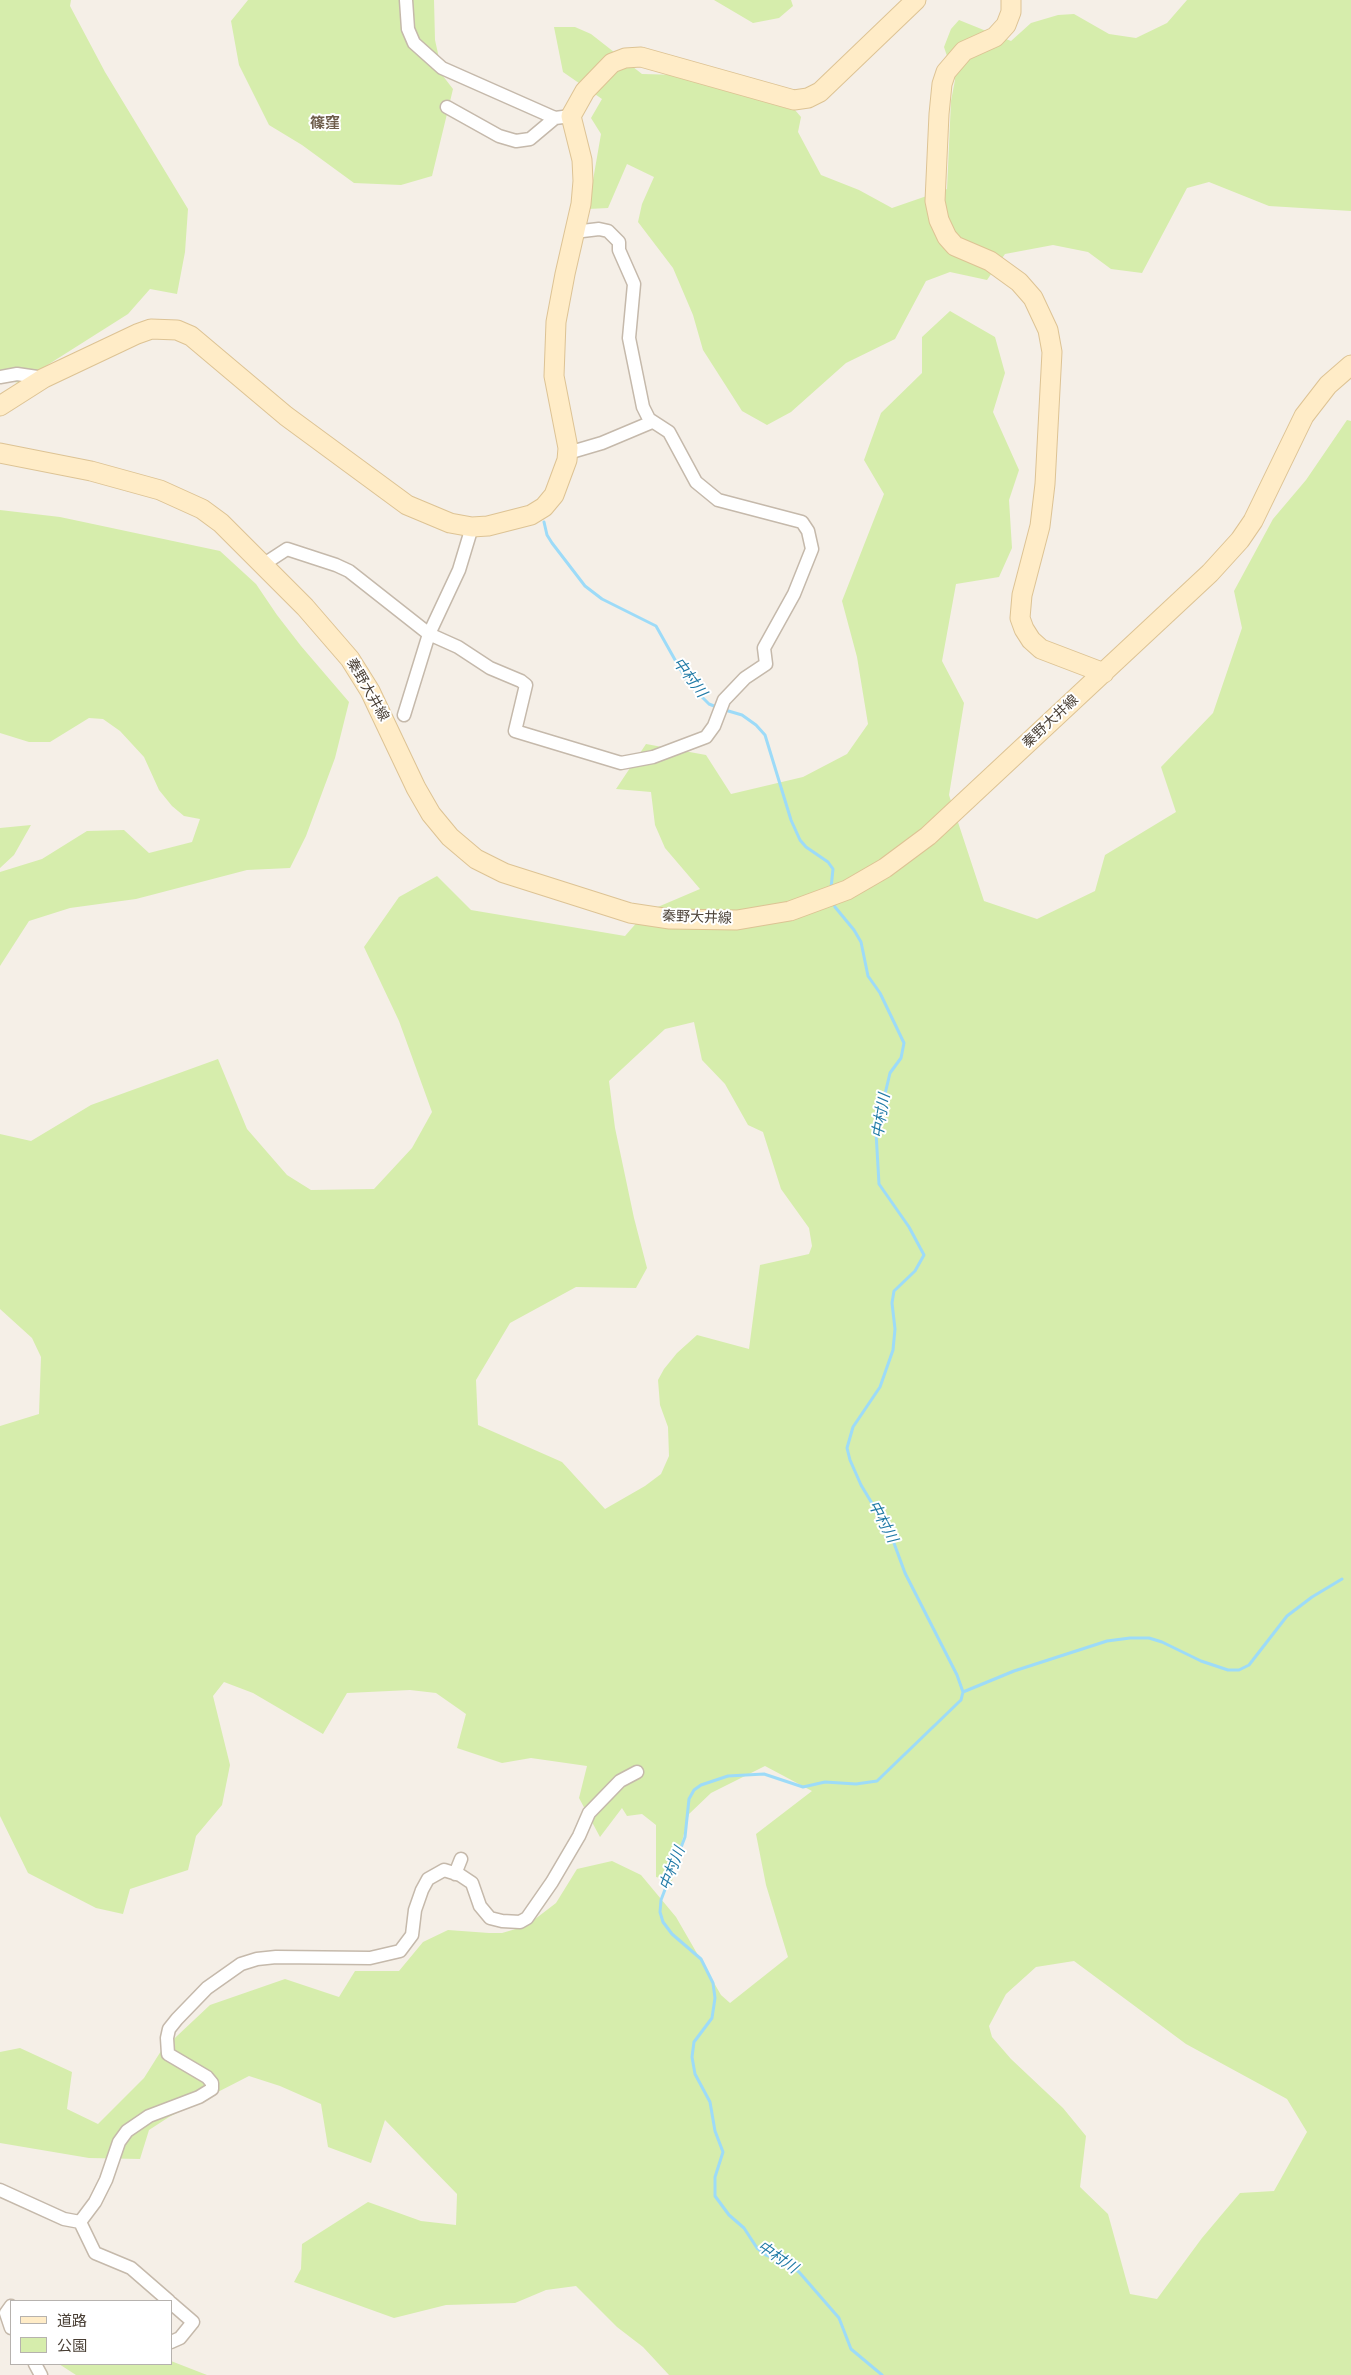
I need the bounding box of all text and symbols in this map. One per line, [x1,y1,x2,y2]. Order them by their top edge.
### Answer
district label: 篠窪 [310,115,340,133]
street label: 秦野大井線 [342,655,392,725]
water label: 中村川 [668,655,710,701]
street label: 秦野大井線 [1020,692,1082,752]
street label: 秦野大井線 [662,908,732,928]
water label: 中村川 [870,1092,894,1140]
water label: 中村川 [863,1498,901,1546]
water label: 中村川 [657,1845,689,1893]
water label: 中村川 [753,2238,801,2278]
legend [10,2300,172,2365]
text: 道路 [57,2312,87,2330]
text: 公園 [57,2337,87,2355]

